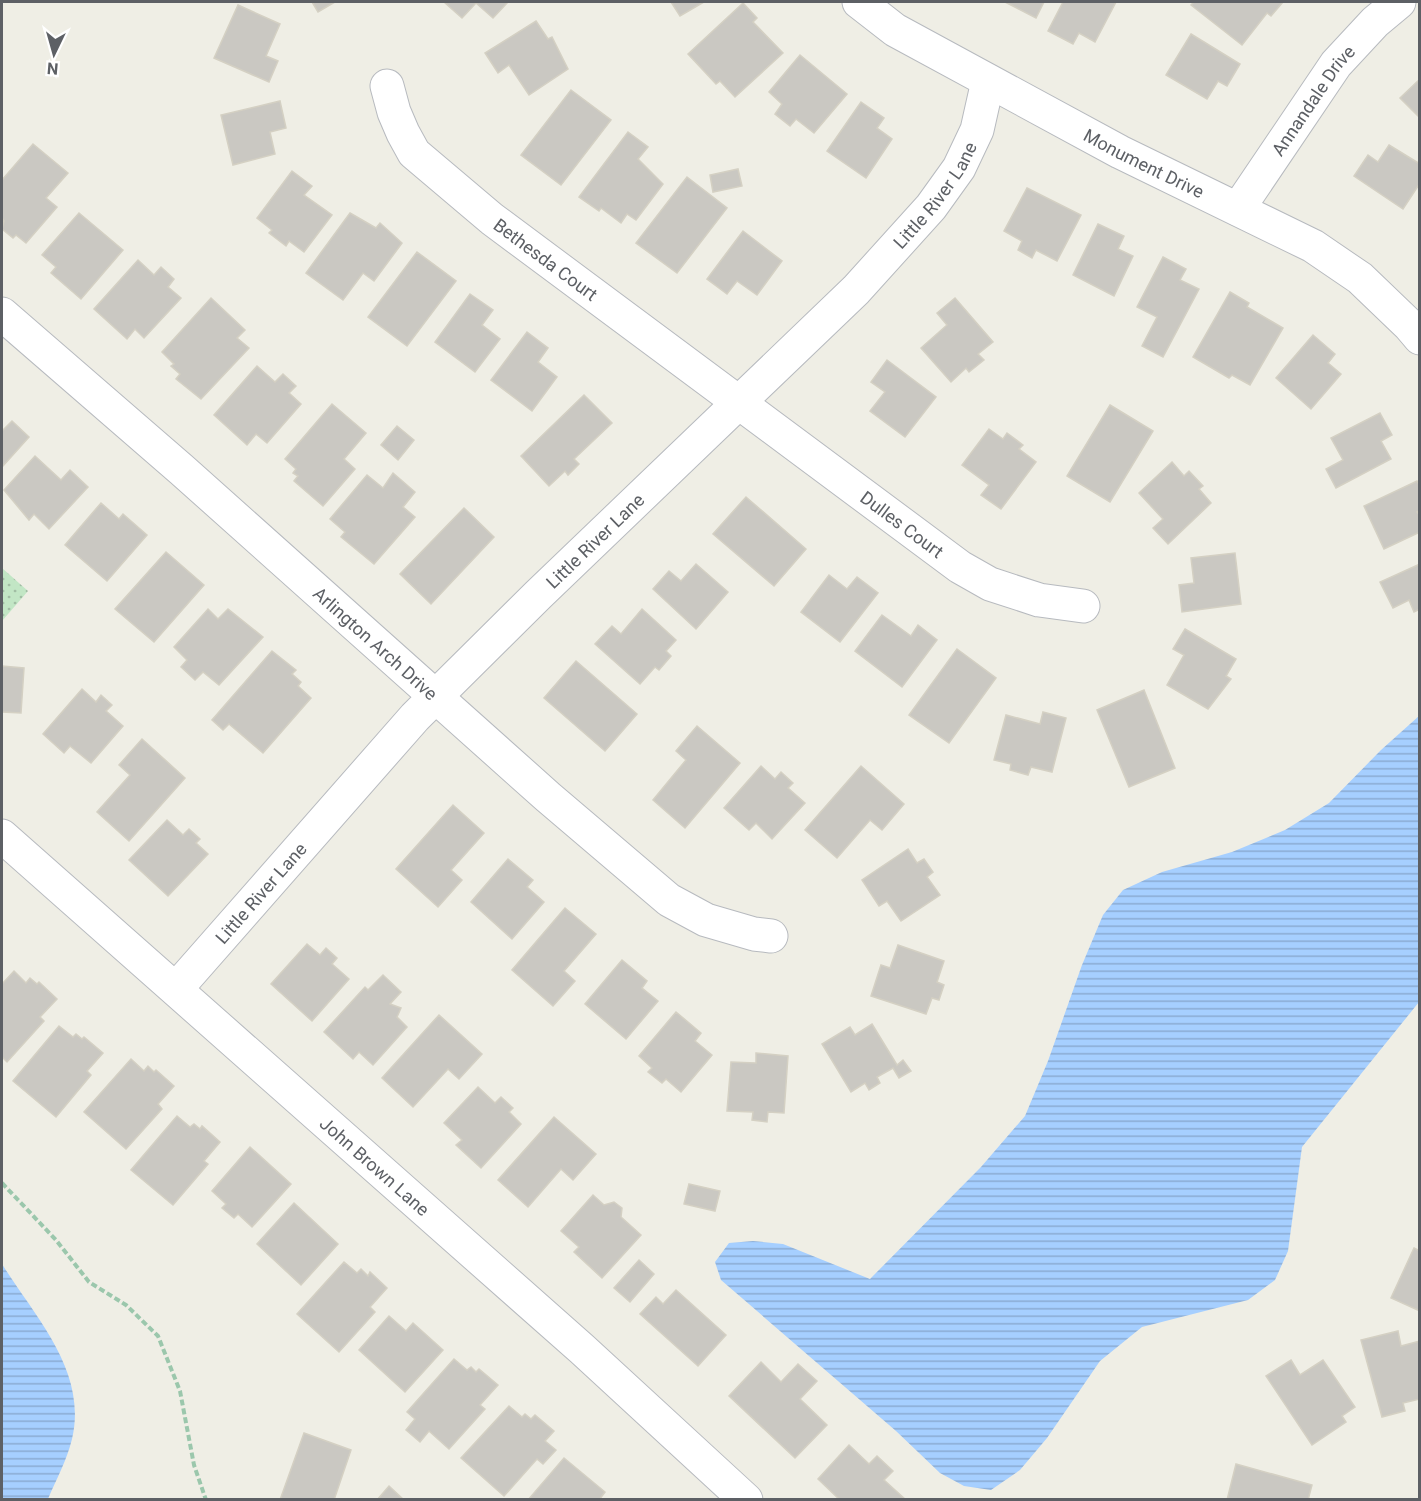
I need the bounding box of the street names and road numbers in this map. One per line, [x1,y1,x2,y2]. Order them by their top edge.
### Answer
street label: Annandale Drive [1267,41,1359,159]
street label: Monument Drive [1080,124,1208,202]
street label: Little River Lane [889,138,980,252]
street label: Bethesda Court [490,214,602,305]
street label: Dulles Court [857,486,948,562]
street label: Little River Lane [542,489,648,592]
street label: Arlington Arch Drive [309,582,442,704]
street label: Little River Lane [211,838,310,948]
street label: John Brown Lane [316,1112,434,1220]

